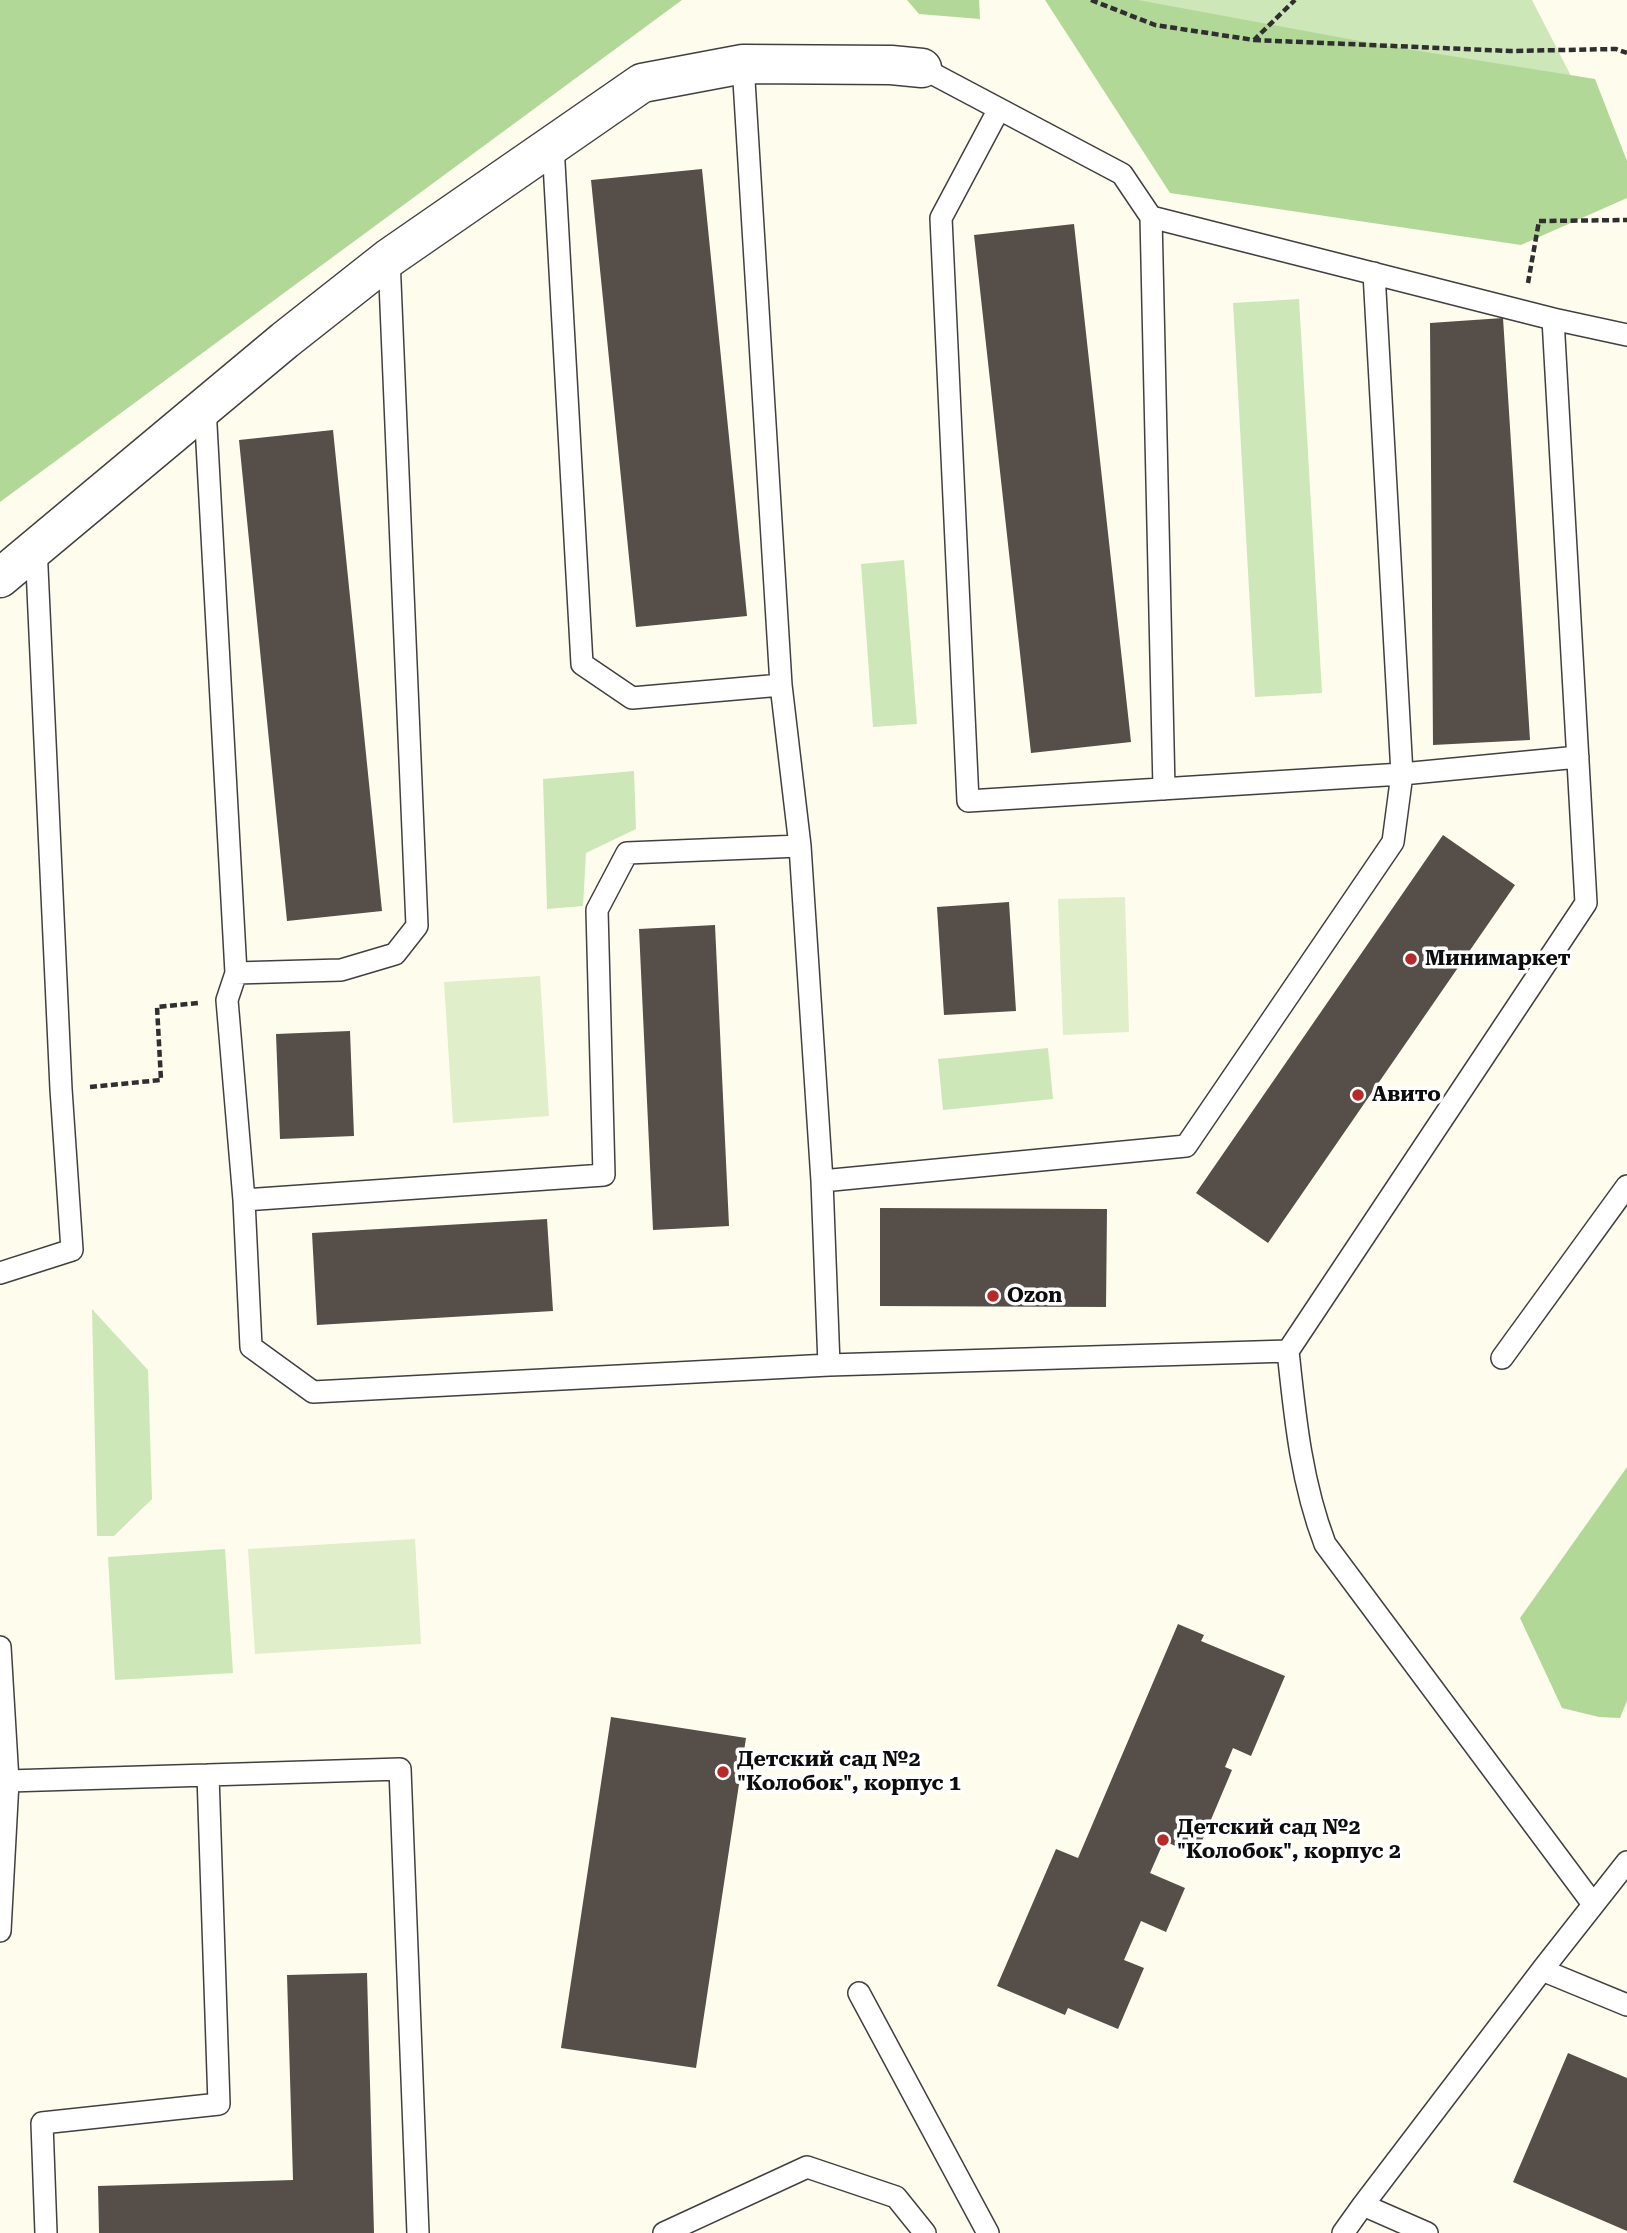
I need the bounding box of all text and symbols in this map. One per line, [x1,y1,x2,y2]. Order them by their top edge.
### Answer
place label: Минимаркет [1425,946,1570,972]
marker: Минимаркет [1403,951,1419,967]
place label: Авито [1372,1082,1441,1108]
marker: Авито [1350,1087,1366,1103]
place label: Ozon [1007,1283,1062,1309]
marker: Ozon [985,1288,1001,1304]
place label: Детский сад №2 "Колобок", корпус 1 [737,1747,961,1797]
marker: Детский сад №2 "Колобок", корпус 1 [715,1764,731,1780]
place label: Детский сад №2 "Колобок", корпус 2 [1177,1815,1401,1865]
marker: Детский сад №2 "Колобок", корпус 2 [1155,1832,1171,1848]

